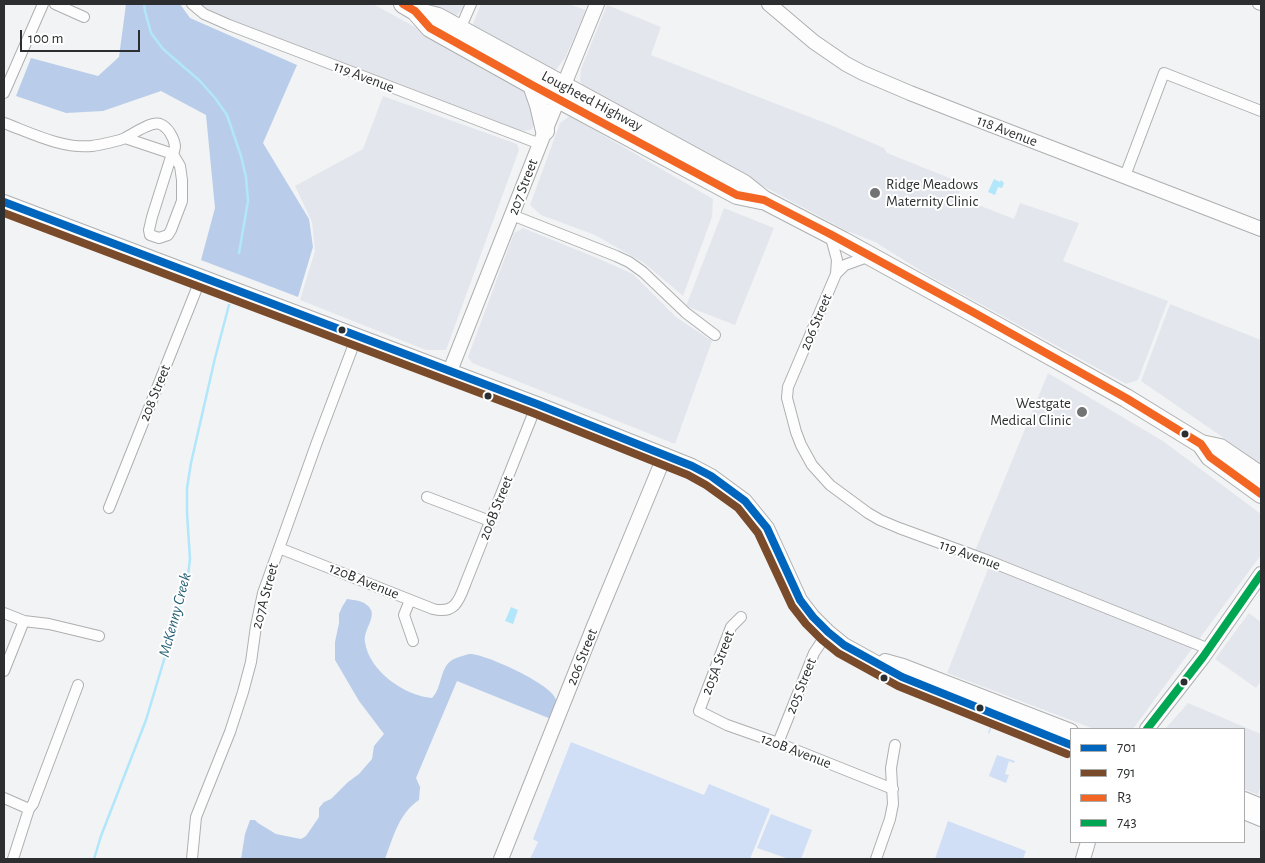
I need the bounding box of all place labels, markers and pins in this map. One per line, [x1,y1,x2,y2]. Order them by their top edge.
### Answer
place label: Ridge Meadows Maternity Clinic [886,175,978,210]
marker: Ridge Meadows Maternity Clinic [868,186,882,200]
unlabelled marker [337,325,347,335]
unlabelled marker [483,391,493,401]
place label: Westgate Medical Clinic [990,394,1071,429]
marker: Westgate Medical Clinic [1075,405,1089,419]
unlabelled marker [1180,429,1190,439]
unlabelled marker [879,673,889,683]
unlabelled marker [1179,677,1189,687]
unlabelled marker [975,703,985,713]

